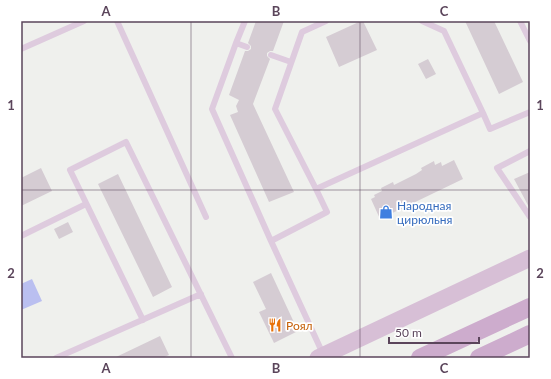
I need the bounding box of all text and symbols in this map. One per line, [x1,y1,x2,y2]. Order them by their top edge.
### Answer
text: A [100,3,111,19]
text: B [272,3,281,19]
text: C [440,3,449,19]
text: 1 [7,97,15,113]
text: 1 [536,97,544,113]
place label: Народная цирюльня [397,198,453,227]
shop icon: Народная цирюльня [378,204,394,220]
text: 2 [7,265,15,281]
text: 2 [536,265,544,281]
restaurant icon: Роял [267,317,283,333]
place label: Роял [286,318,313,333]
scale bar [389,319,479,345]
text: 50 m [395,325,422,340]
text: A [100,360,111,376]
text: B [272,360,281,376]
text: C [440,360,449,376]

